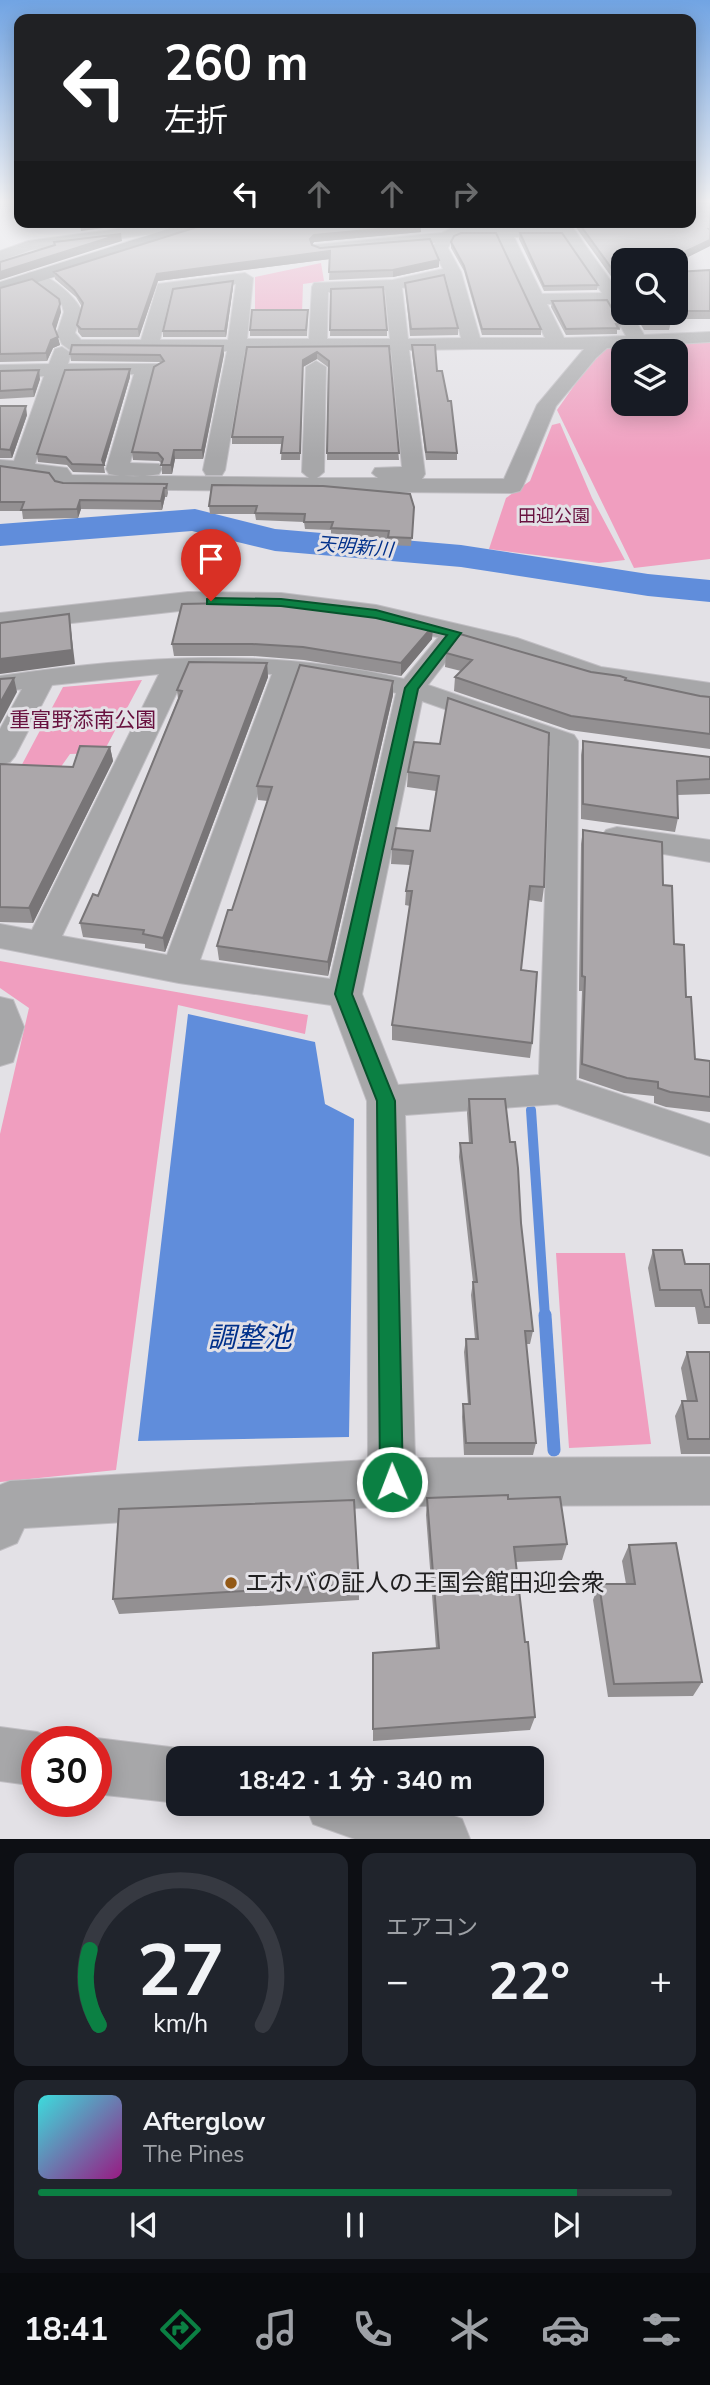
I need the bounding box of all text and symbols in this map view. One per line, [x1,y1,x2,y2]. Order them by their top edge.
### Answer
text: 260 m [164,30,308,97]
icon: left [49,42,140,133]
text: 左折 [164,99,228,142]
icon: left [227,175,265,213]
icon: ahead [300,175,338,213]
icon: ahead [373,175,411,213]
icon: right [446,175,484,213]
map controls [611,248,688,416]
button: search [611,248,688,325]
button: layers [611,339,688,416]
park label: 田迎公園 [518,504,590,528]
pin [181,529,241,601]
water label: 天明新川 [316,531,396,563]
icon: arrive [192,540,230,578]
park label: 重富野添南公園 [10,706,157,734]
water label: 調整池 [208,1319,295,1357]
position arrow [355,1445,429,1519]
place label: エホバの証人の王国会館田迎会衆 [245,1567,605,1599]
marker: エホバの証人の王国会館田迎会衆 [223,1575,239,1591]
speed limit sign: 30 [21,1726,112,1817]
text: 18:42 · 1 分 · 340 m [237,1763,473,1798]
text: エアコン [386,1912,478,1943]
text: 27 [137,1922,225,2022]
text: 22° [488,1946,570,2017]
text: − [386,1956,409,2007]
text: + [649,1956,672,2007]
text: km/h [153,2007,209,2041]
text: Afterglow [143,2104,266,2139]
text: The Pines [143,2139,244,2170]
icon: previous [125,2206,163,2244]
icon: pause [336,2206,374,2244]
icon: next [547,2206,585,2244]
icon: directions [156,2305,205,2354]
icon: music [252,2305,301,2354]
icon: phone [348,2305,397,2354]
icon: climate [445,2305,494,2354]
icon: car [541,2305,590,2354]
icon: filters [637,2305,686,2354]
text: 18:41 [24,2308,108,2351]

